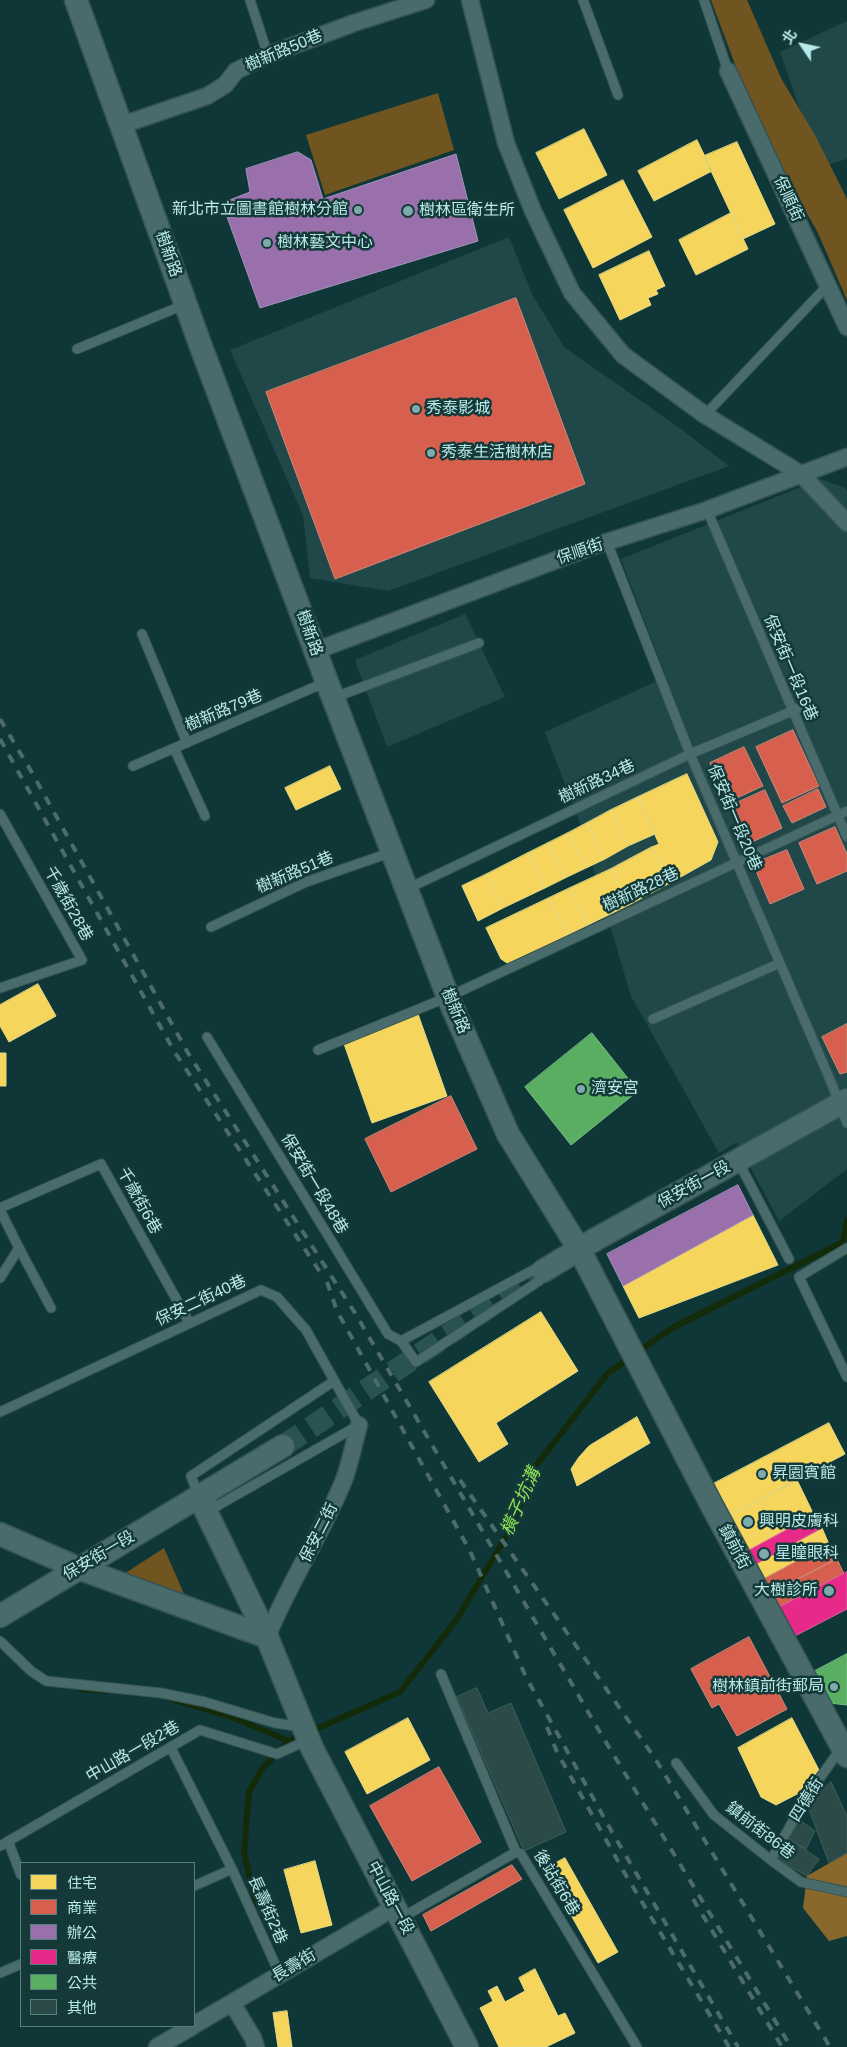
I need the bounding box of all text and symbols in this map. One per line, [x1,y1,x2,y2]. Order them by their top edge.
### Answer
north arrow [777,20,827,70]
street label: 樹新路50巷 [243,26,325,76]
text: 北 [779,26,800,47]
street label: 保順街 [769,173,807,225]
place label: 新北市立圖書館樹林分館 [172,200,348,220]
place label: 樹林區衛生所 [419,201,515,221]
marker: 新北市立圖書館樹林分館 [352,204,364,216]
marker: 樹林區衛生所 [401,204,415,218]
street label: 樹新路 [151,228,185,280]
place label: 樹林藝文中心 [277,233,373,253]
marker: 樹林藝文中心 [261,237,273,249]
place label: 秀泰影城 [426,399,490,419]
marker: 秀泰影城 [410,403,422,415]
place label: 秀泰生活樹林店 [441,443,553,463]
marker: 秀泰生活樹林店 [425,447,437,459]
street label: 保順街 [554,535,606,569]
street label: 樹新路 [292,607,326,659]
street label: 保安街一段16巷 [759,612,821,724]
street label: 樹新路79巷 [183,686,265,736]
street label: 樹新路34巷 [556,756,638,808]
street label: 保安街一段20巷 [703,762,765,874]
street label: 樹新路51巷 [254,848,336,898]
street label: 千歲街28巷 [40,864,96,944]
street label: 樹新路28巷 [600,864,682,916]
street label: 樹新路 [437,985,473,1037]
place label: 濟安宮 [591,1079,639,1099]
marker: 濟安宮 [575,1083,587,1095]
street label: 保安街一段48巷 [276,1130,352,1238]
street label: 保安街一段 [654,1157,734,1213]
street label: 千歲街6巷 [113,1164,165,1238]
street label: 保安二街40巷 [153,1272,249,1330]
place label: 昇園賓館 [772,1464,836,1484]
water label: 橫子坑溝 [496,1465,546,1539]
marker: 昇園賓館 [756,1468,768,1480]
street label: 保安二街 [296,1500,342,1566]
place label: 興明皮膚科 [759,1512,839,1532]
marker: 興明皮膚科 [741,1515,755,1529]
street label: 鎮前街 [714,1521,754,1573]
street label: 保安街一段 [60,1527,138,1585]
place label: 星瞳眼科 [775,1544,839,1564]
marker: 星瞳眼科 [757,1547,771,1561]
place label: 大樹診所 [754,1581,818,1601]
marker: 大樹診所 [822,1584,836,1598]
place label: 樹林鎮前街郵局 [712,1677,824,1697]
marker: 樹林鎮前街郵局 [828,1681,840,1693]
street label: 中山路一段2巷 [83,1717,183,1787]
street label: 四德街 [786,1775,828,1825]
street label: 鎮前街86巷 [722,1798,798,1864]
street label: 後站街6巷 [529,1847,583,1919]
street label: 中山路一段 [363,1858,417,1938]
legend [20,1862,195,2027]
street label: 長壽街2巷 [243,1873,291,1947]
text: 住宅 [67,1874,97,1891]
text: 商業 [67,1899,97,1916]
text: 辦公 [67,1924,97,1941]
street label: 長壽街 [268,1945,320,1987]
text: 醫療 [67,1949,97,1966]
text: 公共 [67,1974,97,1991]
text: 其他 [67,1999,97,2016]

